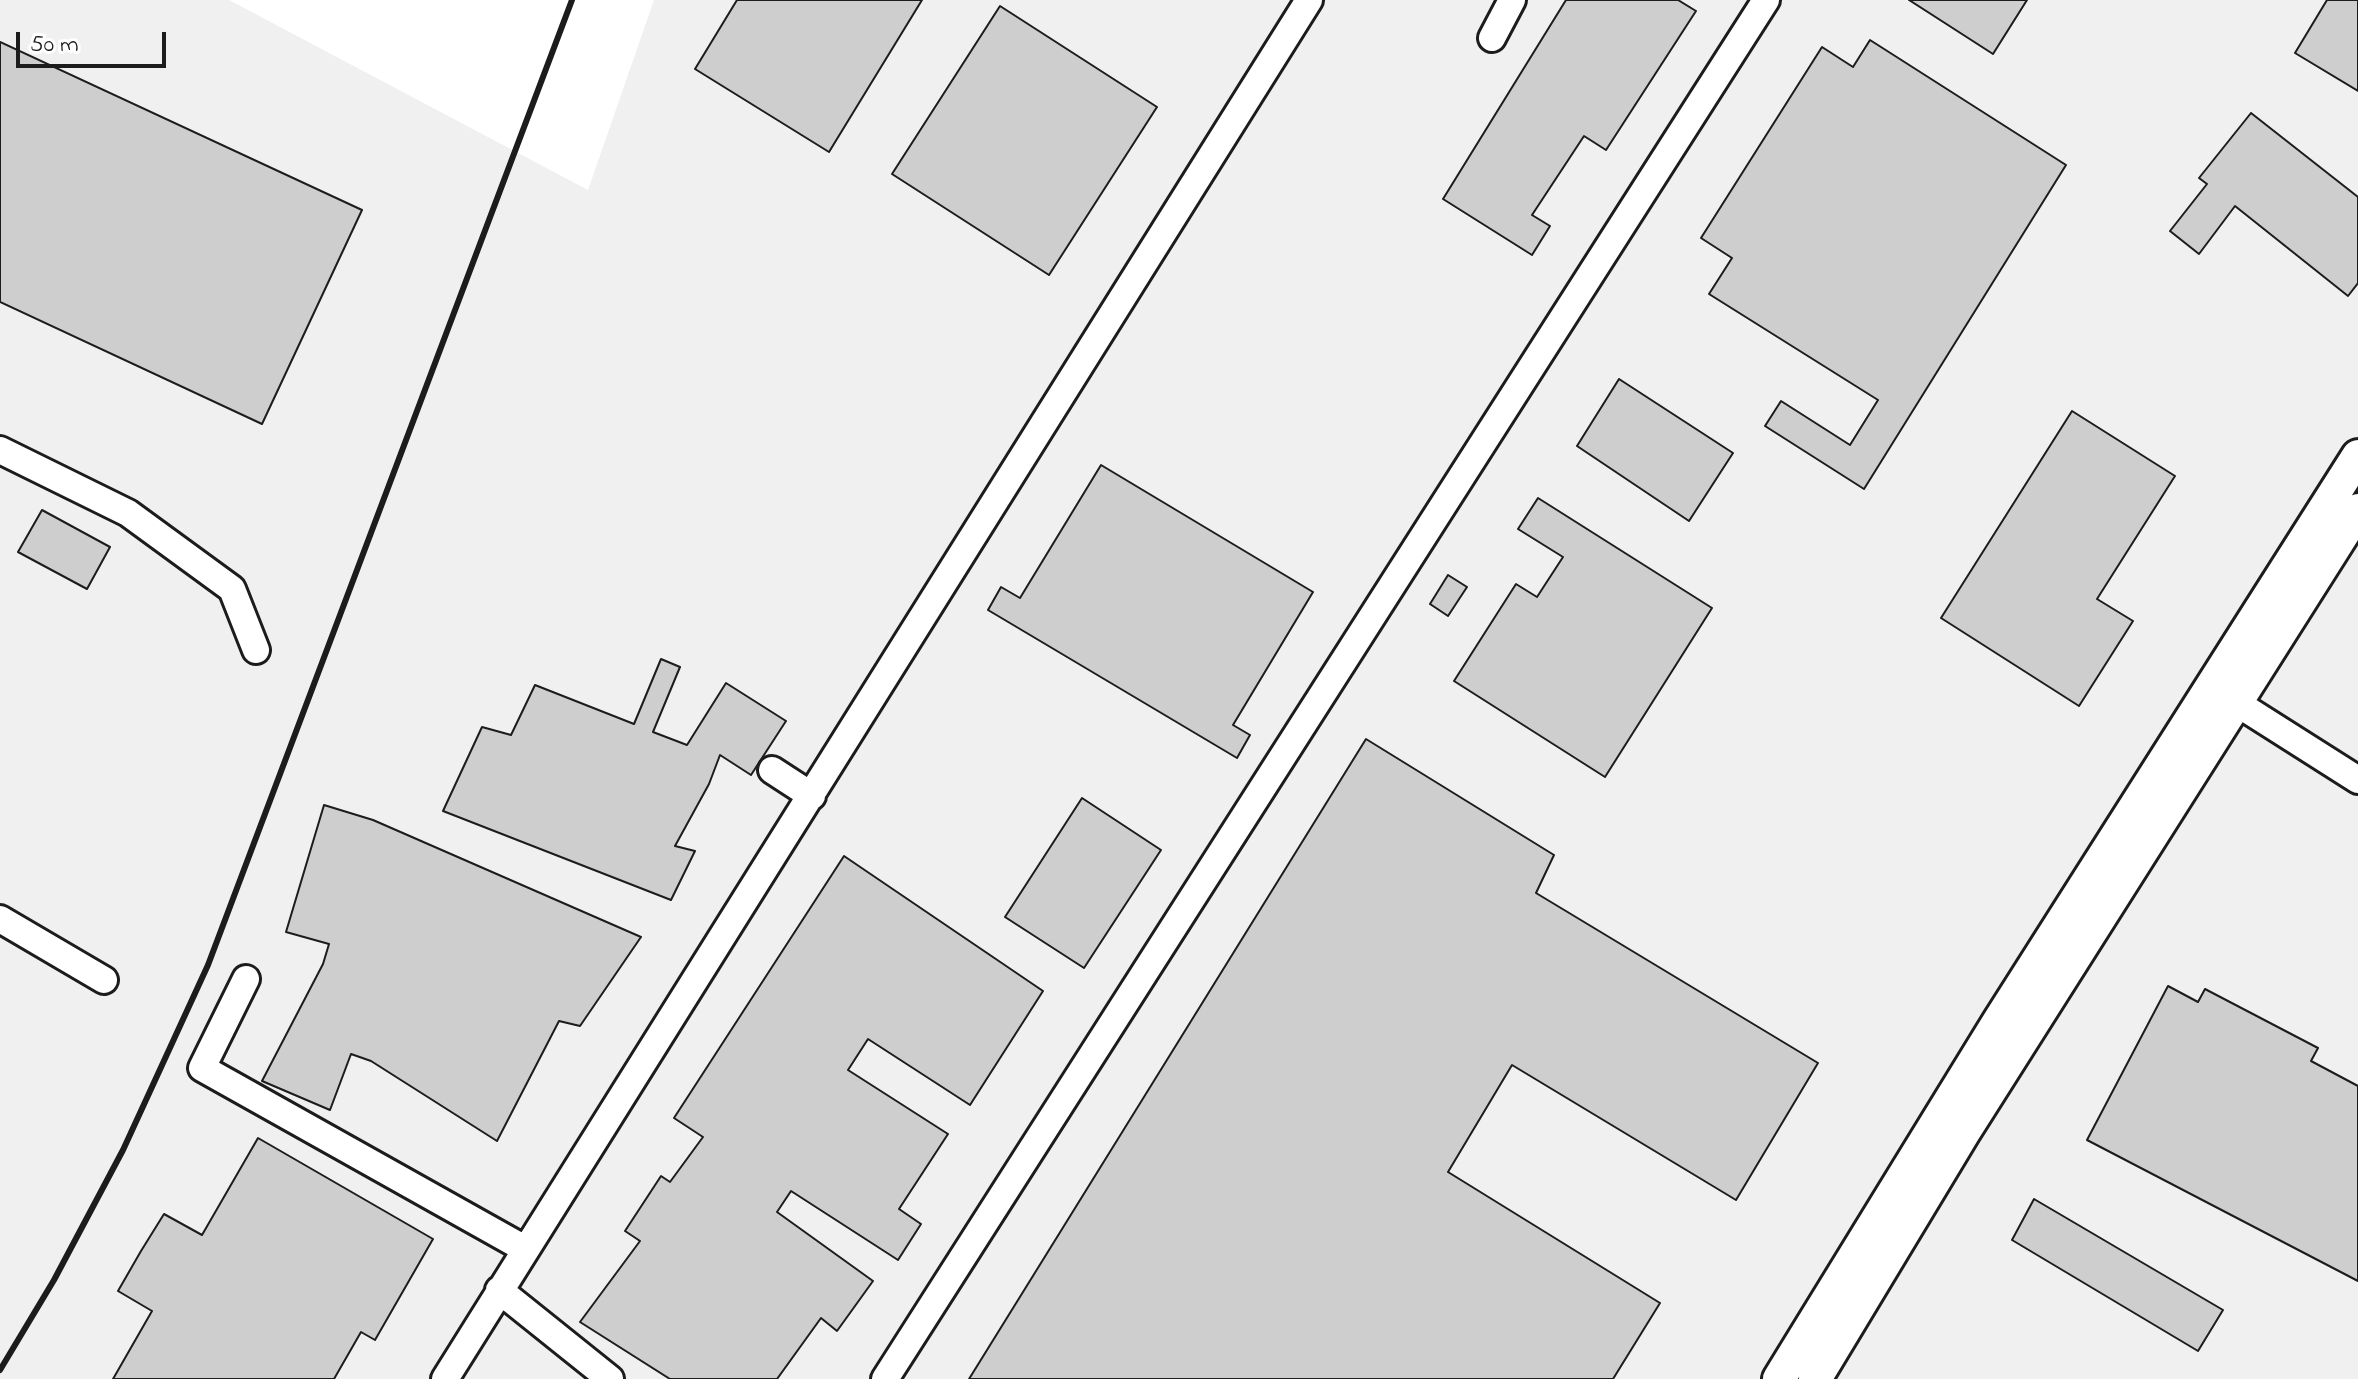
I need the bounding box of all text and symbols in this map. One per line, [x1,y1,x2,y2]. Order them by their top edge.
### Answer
scale bar [20,16,170,66]
text: 50 m [30,28,79,63]

